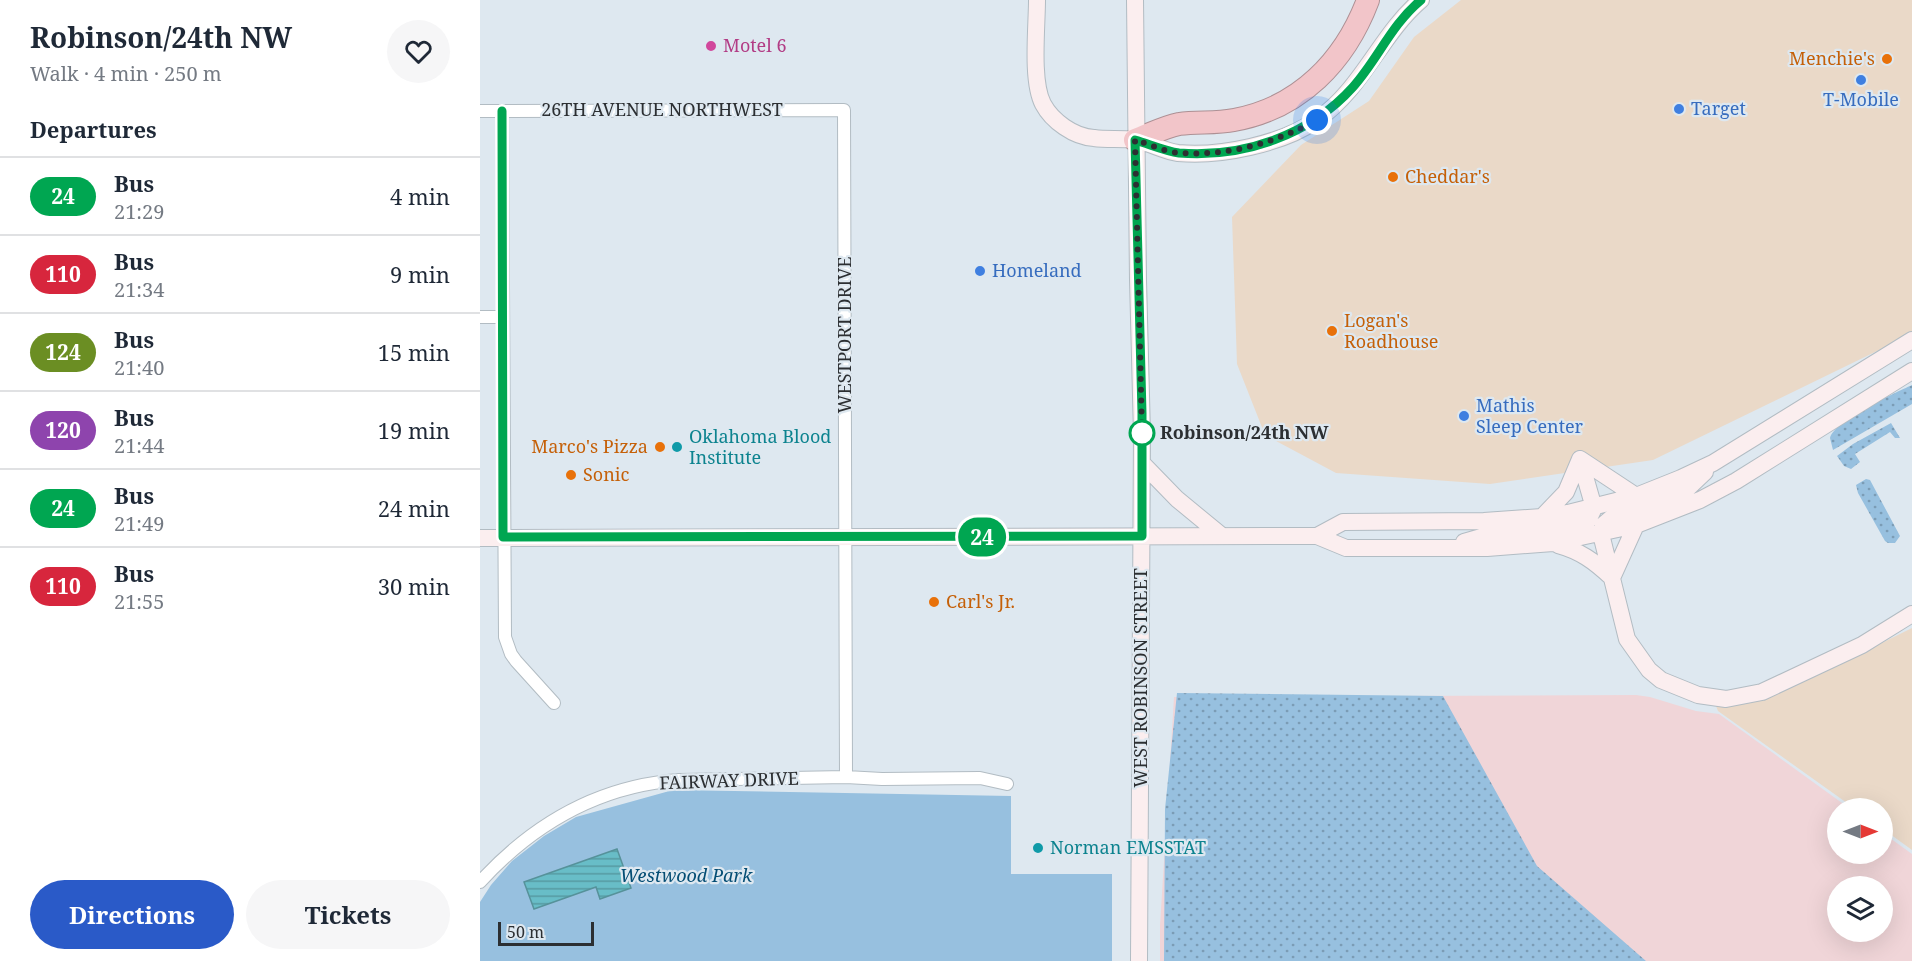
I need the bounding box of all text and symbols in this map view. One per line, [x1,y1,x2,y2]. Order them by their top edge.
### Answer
text: Robinson/24th NW [30,18,292,56]
button: heart [387,20,450,83]
place label: Motel 6 [723,33,787,57]
marker: Motel 6 [704,39,718,53]
place label: Menchie's [1789,46,1875,70]
marker: Menchie's [1880,52,1894,66]
text: Walk · 4 min · 250 m [30,60,222,87]
marker: T-Mobile [1854,73,1868,87]
place label: T-Mobile [1823,87,1899,111]
place label: Target [1691,96,1746,120]
street label: 26TH AVENUE NORTHWEST [541,97,783,121]
marker: Target [1672,102,1686,116]
your location [1302,105,1332,135]
text: Departures [30,114,157,144]
place label: Cheddar's [1405,164,1490,188]
text: Bus [114,168,154,198]
marker: Cheddar's [1386,170,1400,184]
text: 4 min [390,181,450,211]
text: 24 [51,182,75,210]
text: 21:29 [114,198,164,225]
text: Bus [114,246,154,276]
street label: WESTPORT DRIVE [832,257,856,413]
place label: Homeland [992,258,1082,282]
text: 9 min [390,259,450,289]
text: 110 [45,260,81,288]
marker: Homeland [973,264,987,278]
text: 21:34 [114,276,164,303]
place label: Logan's Roadhouse [1344,308,1438,353]
text: Bus [114,324,154,354]
marker: Logan's Roadhouse [1325,324,1339,338]
text: 15 min [378,337,450,367]
text: 124 [45,338,81,366]
text: 21:40 [114,354,164,381]
place label: Mathis Sleep Center [1476,393,1584,438]
text: Bus [114,402,154,432]
marker: Mathis Sleep Center [1457,409,1471,423]
text: 19 min [378,415,450,445]
text: 120 [45,416,81,444]
marker: Robinson/24th NW [1129,420,1155,446]
place label: Robinson/24th NW [1160,420,1329,444]
place label: Oklahoma Blood Institute [689,424,831,469]
text: 21:44 [114,432,164,459]
place label: Marco's Pizza [531,434,648,458]
marker: Marco's Pizza [653,440,667,454]
marker: Oklahoma Blood Institute [670,440,684,454]
place label: Sonic [583,462,630,486]
marker: Sonic [564,468,578,482]
text: Bus [114,480,154,510]
text: 24 min [378,493,450,523]
text: 24 [51,494,75,522]
text: 21:49 [114,510,164,537]
line badge: 24 [955,518,1009,556]
text: 24 [970,523,994,551]
text: Bus [114,558,154,588]
street label: WEST ROBINSON STREET [1128,568,1152,788]
text: 30 min [378,571,450,601]
text: 110 [45,572,81,600]
text: 21:55 [114,588,164,615]
place label: Carl's Jr. [946,589,1015,613]
marker: Carl's Jr. [927,595,941,609]
street label: FAIRWAY DRIVE [659,766,799,794]
north arrow [1827,798,1893,864]
map controls [1827,798,1893,942]
place label: Norman EMSSTAT [1050,835,1206,859]
marker: Norman EMSSTAT [1031,841,1045,855]
park label: Westwood Park [620,863,753,887]
button: layers [1827,876,1893,942]
button: Directions [30,880,234,949]
button: Tickets [246,880,450,949]
scale bar [498,919,594,946]
text: 50 m [507,921,544,943]

